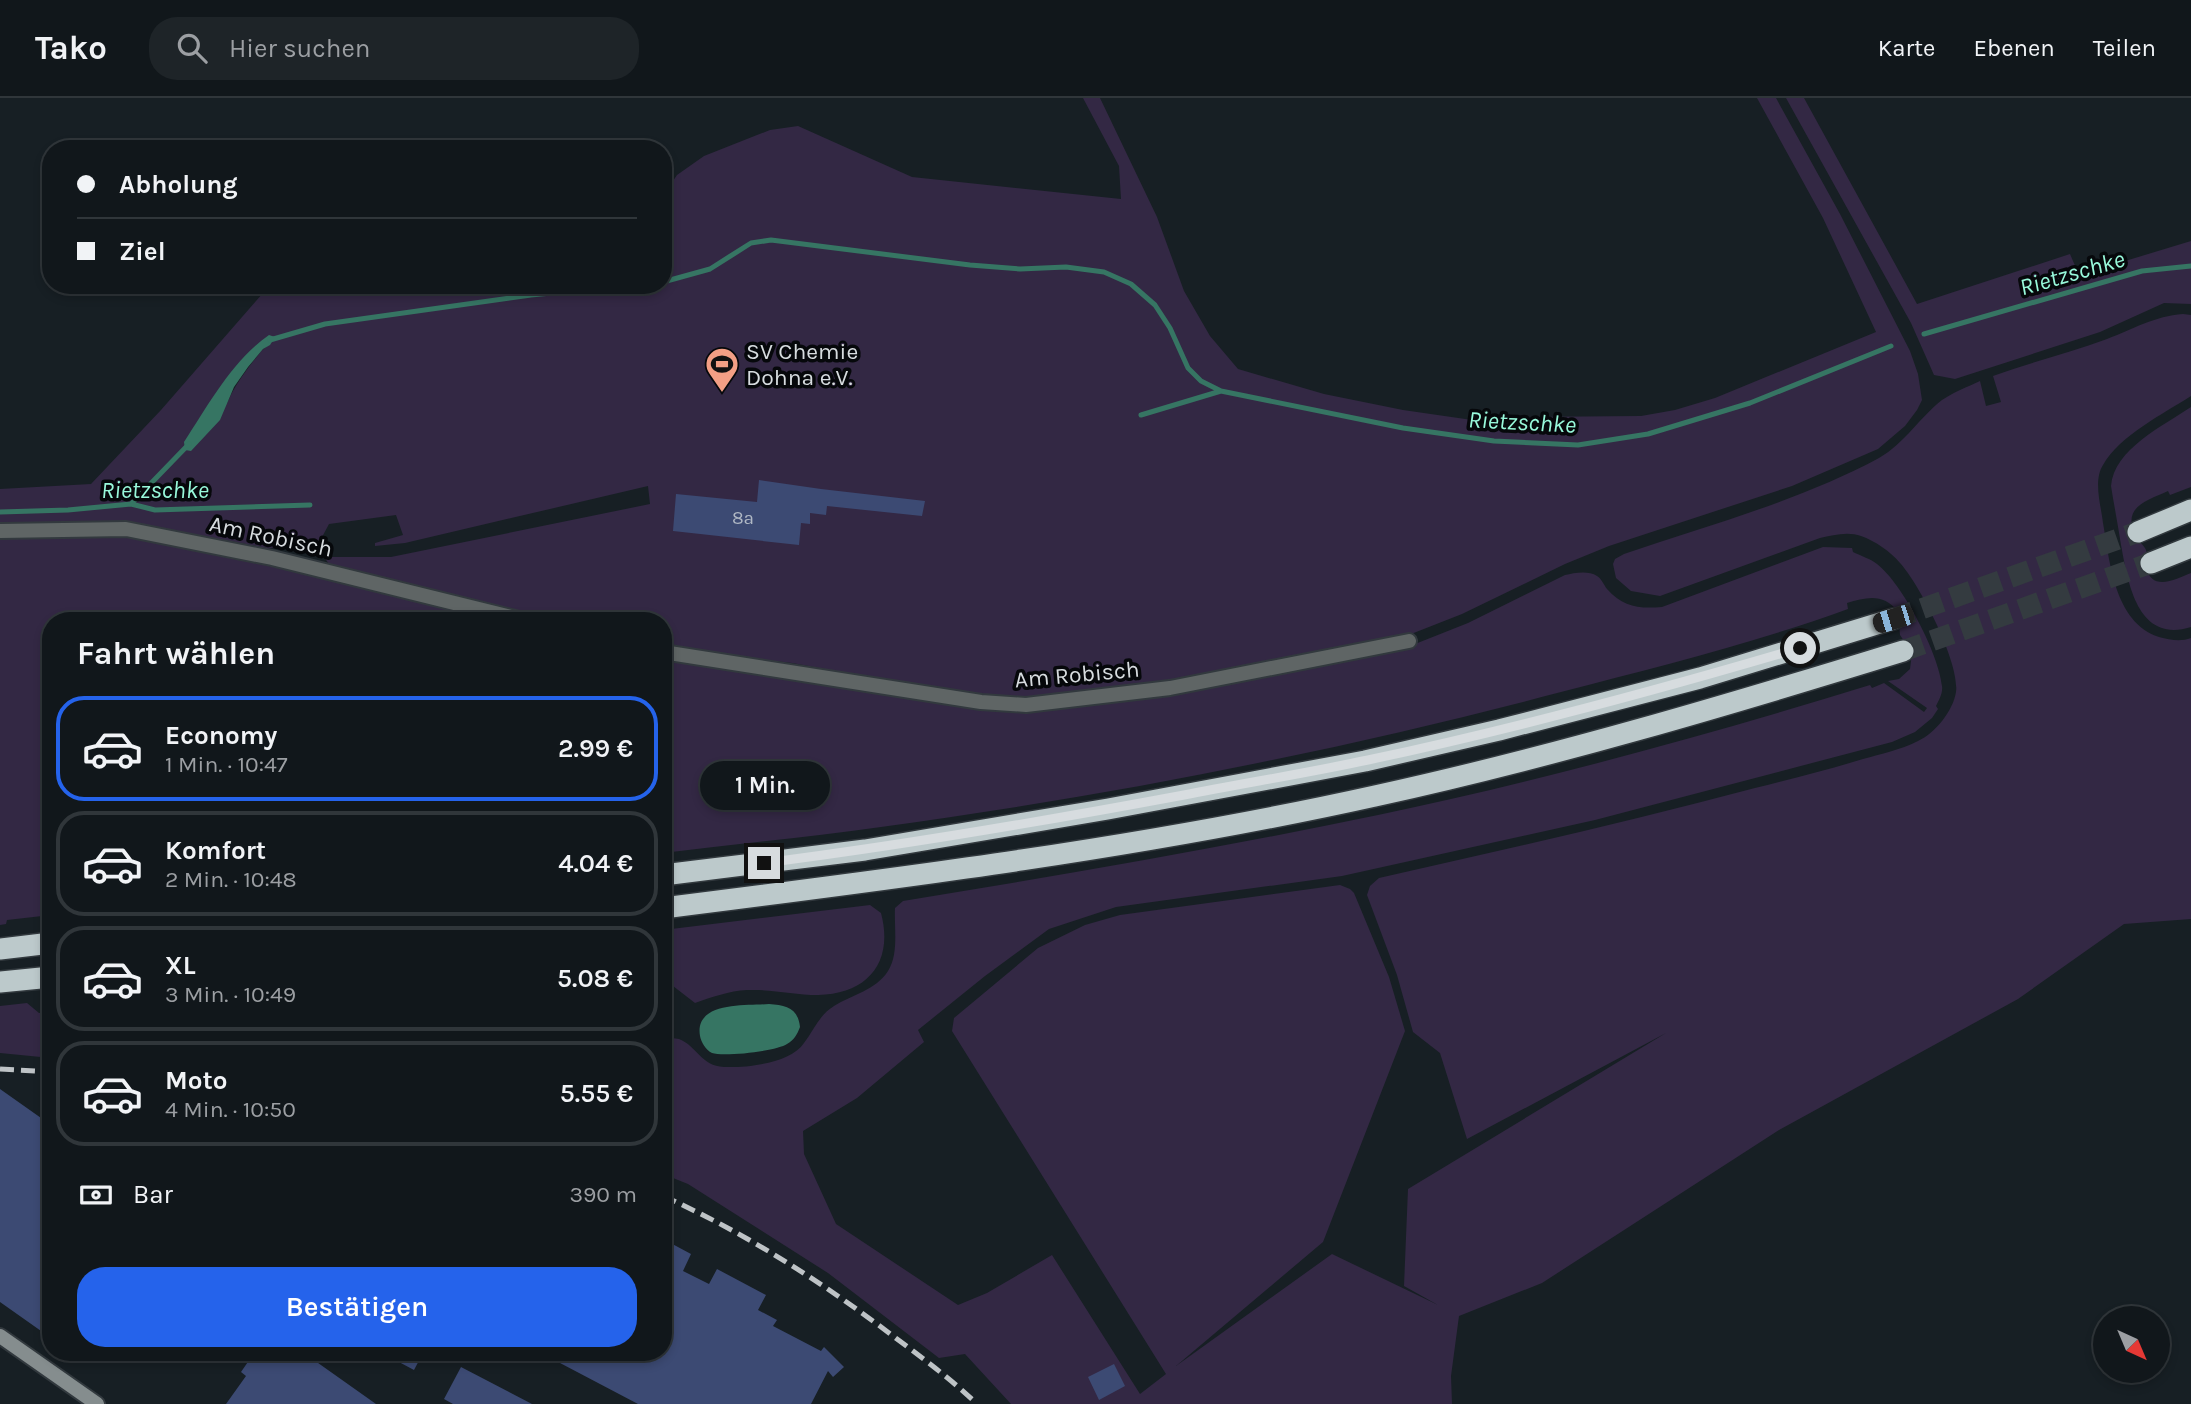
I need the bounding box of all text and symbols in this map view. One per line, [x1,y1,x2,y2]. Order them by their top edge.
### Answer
search box [149,17,639,80]
text: Tako [35,29,107,67]
icon: search [173,29,211,67]
text: Hier suchen [229,33,371,64]
text: Karte [1878,34,1935,62]
text: Ebenen [1973,34,2055,62]
text: Teilen [2093,34,2156,62]
text: Abholung [119,169,238,200]
text: Ziel [119,236,166,267]
water label: Rietzschke [2016,245,2128,301]
place label: SV Chemie Dohna e.V. [746,338,858,391]
sports icon: SV Chemie Dohna e.V. [703,345,741,394]
water label: Rietzschke [1467,405,1577,439]
water label: Rietzschke [101,476,209,504]
house number: 8a [732,507,754,529]
street label: Am Robisch [207,510,335,563]
car [1870,603,1917,635]
route start [1784,632,1816,664]
text: Fahrt wählen [77,635,275,672]
street label: Am Robisch [1014,656,1141,693]
icon: car [81,717,144,780]
text: Economy [165,720,277,751]
text: 2.99 € [558,733,633,764]
text: 1 Min. · 10:47 [165,751,288,778]
callout: 1 Min. [699,762,829,810]
text: 1 Min. [735,772,795,799]
icon: car [81,832,144,895]
text: Komfort [165,835,266,866]
route end [748,847,780,879]
text: 4.04 € [558,848,633,879]
text: 2 Min. · 10:48 [165,866,297,893]
icon: car [81,947,144,1010]
text: XL [165,950,196,981]
text: 5.08 € [557,963,633,994]
text: 3 Min. · 10:49 [165,981,296,1008]
icon: car [81,1062,144,1125]
text: Moto [165,1065,227,1096]
text: 5.55 € [560,1078,633,1109]
text: 4 Min. · 10:50 [165,1096,296,1123]
icon: cash [77,1176,115,1214]
text: Bar [133,1179,173,1210]
text: 390 m [569,1181,637,1208]
button: Bestätigen [77,1267,637,1347]
north arrow [2093,1306,2170,1382]
map controls [2093,1306,2170,1383]

